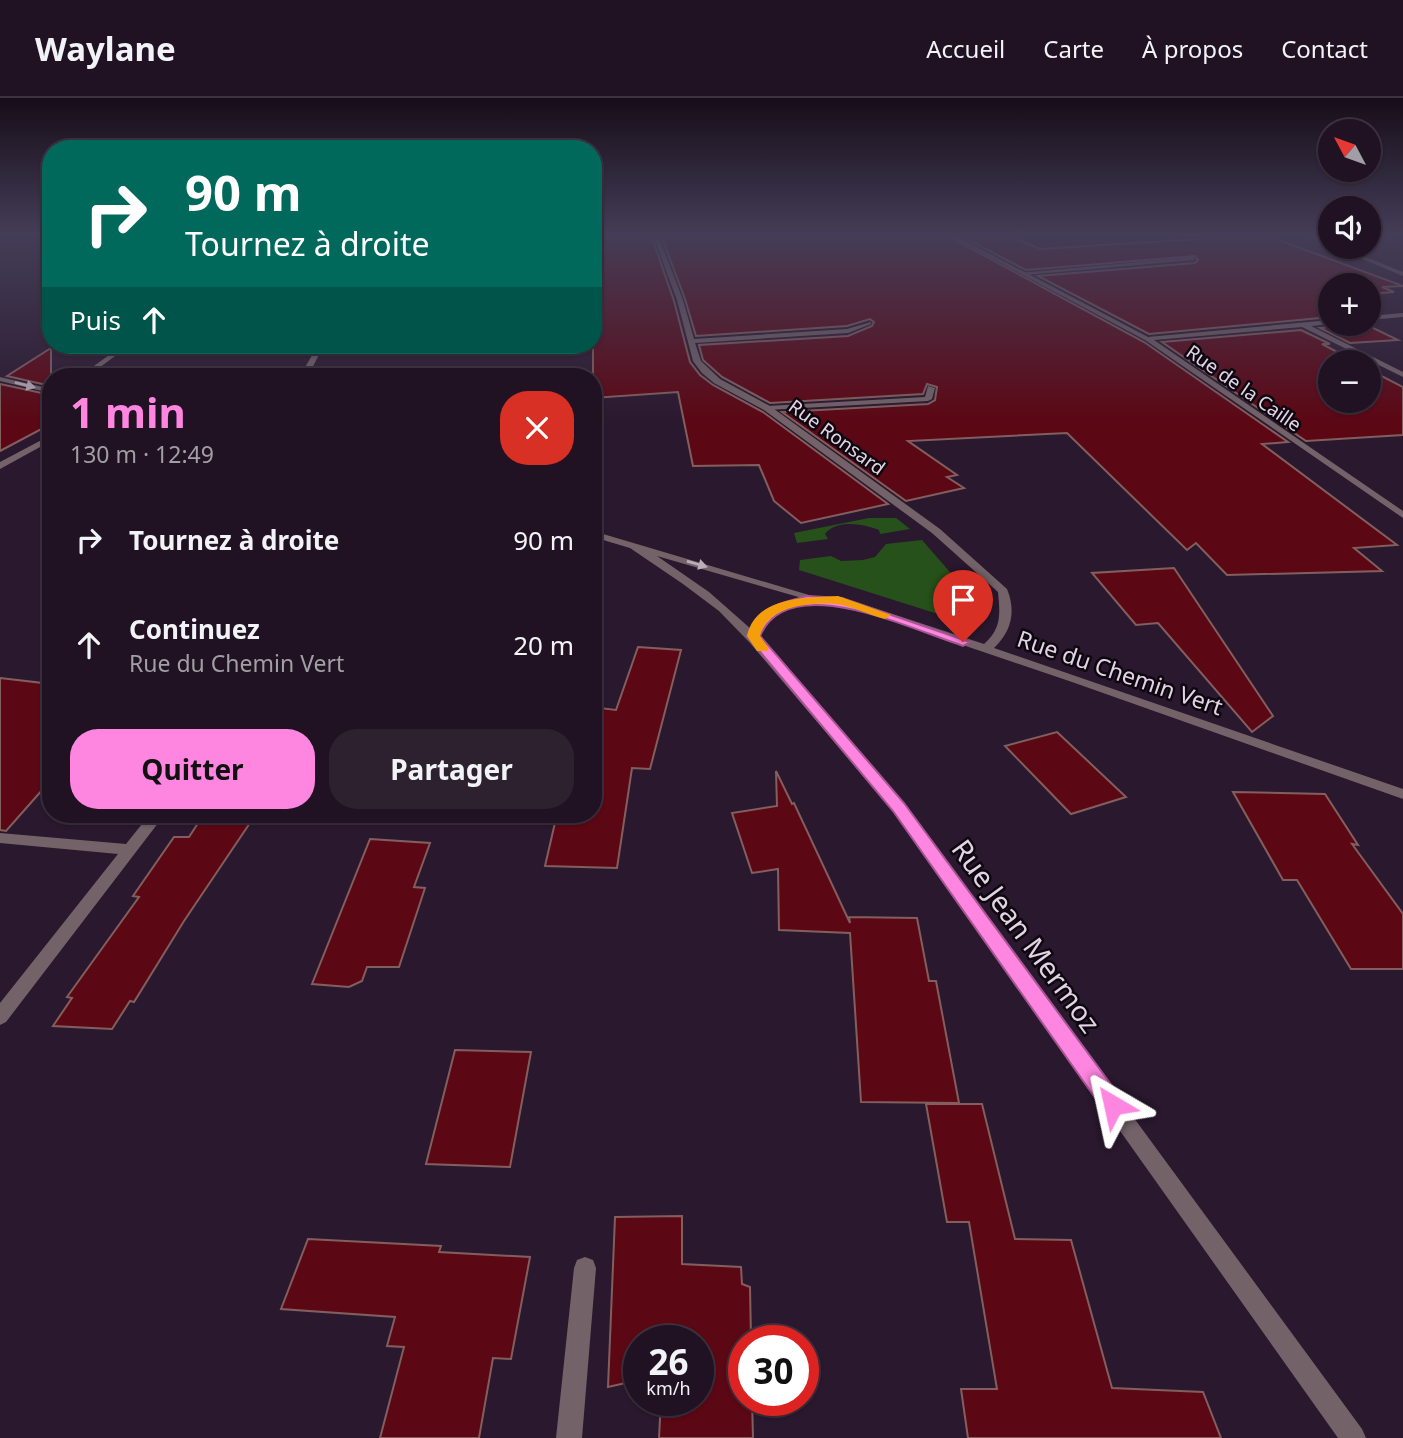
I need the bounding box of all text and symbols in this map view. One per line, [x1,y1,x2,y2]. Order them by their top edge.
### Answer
text: Waylane [35,26,176,71]
text: Accueil [926,32,1005,65]
text: Carte [1043,32,1104,65]
text: À propos [1142,32,1243,65]
text: Contact [1281,32,1368,65]
north arrow [1318,119,1381,182]
map controls [1318,119,1381,413]
text: 90 m [185,159,302,225]
icon: right [70,168,161,259]
button: sound [1318,196,1381,259]
text: Tournez à droite [185,222,430,265]
button: + [1318,273,1381,336]
icon: ahead [135,301,173,339]
text: Puis [70,302,121,338]
street label: Rue de la Caille [1181,339,1307,437]
button: − [1318,350,1381,413]
one-way arrow [15,379,37,390]
text: 1 min [70,383,186,440]
button: close [500,391,574,465]
street label: Rue Ronsard [784,393,890,481]
text: 130 m · 12:49 [70,438,214,470]
icon: right [70,521,108,559]
text: Tournez à droite [129,522,339,558]
text: 90 m [513,522,574,558]
one-way arrow [686,559,707,569]
pin [933,570,993,642]
icon: arrive [944,581,982,619]
text: Continuez [129,611,260,647]
street label: Rue du Chemin Vert [1013,622,1227,722]
icon: ahead [70,626,108,664]
text: 20 m [513,627,574,663]
text: Rue du Chemin Vert [129,647,344,679]
button: Quitter [70,729,315,809]
button: Partager [329,729,574,809]
street label: Rue Jean Mermoz [944,831,1110,1040]
position arrow [1076,1068,1150,1142]
speed limit sign: 30 [728,1325,819,1416]
text: 26 [648,1338,689,1385]
text: km/h [646,1376,691,1400]

